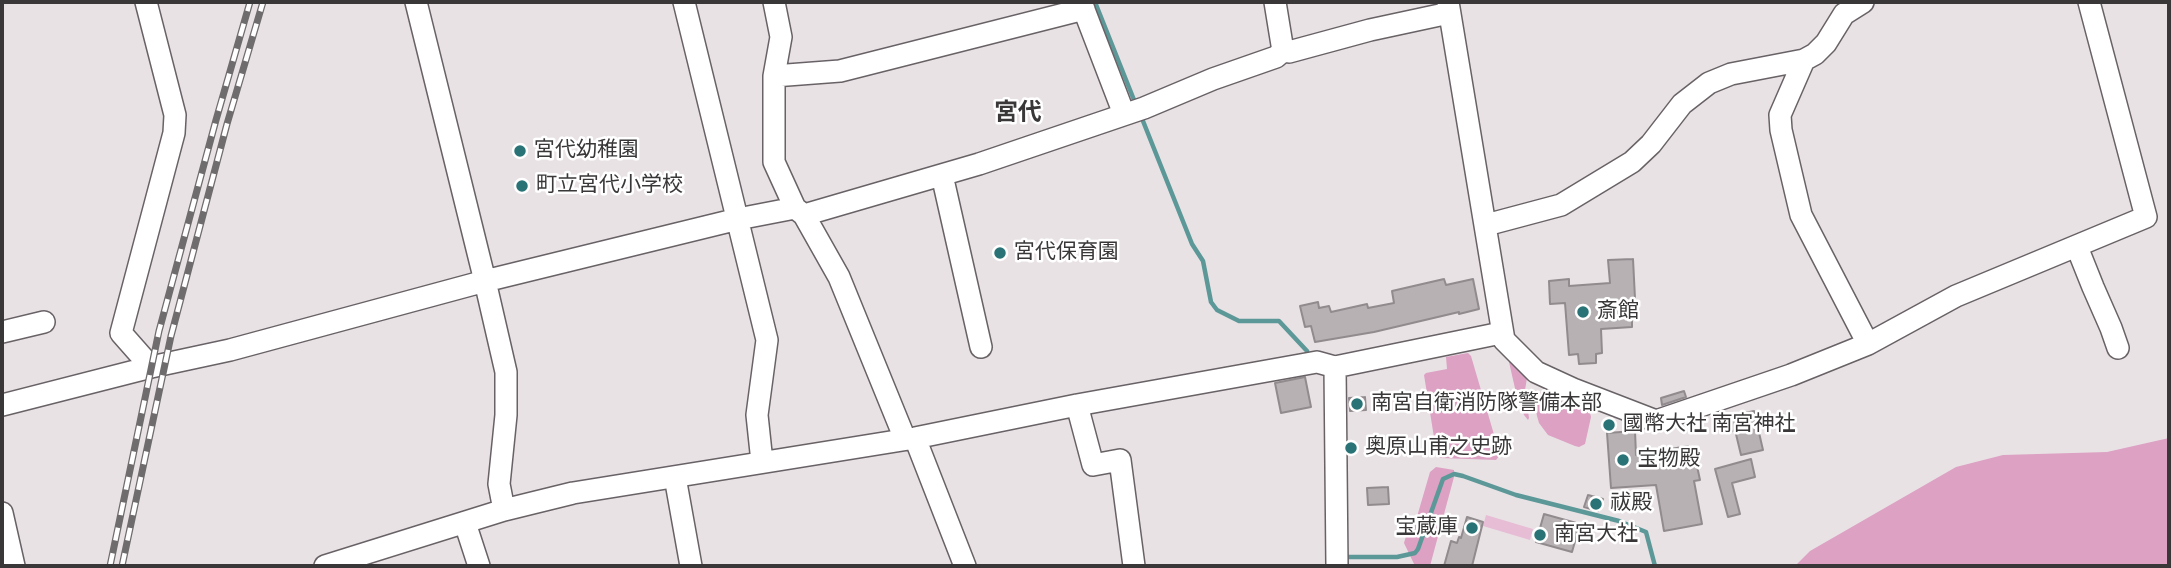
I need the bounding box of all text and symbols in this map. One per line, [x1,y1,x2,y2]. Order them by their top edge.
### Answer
district label: 宮代 [994,100,1042,128]
place label: 宮代幼稚園 [534,138,639,164]
marker: 宮代幼稚園 [512,143,528,159]
place label: 町立宮代小学校 [536,173,683,199]
marker: 町立宮代小学校 [514,178,530,194]
place label: 宮代保育園 [1014,240,1119,266]
marker: 宮代保育園 [992,245,1008,261]
place label: 斎館 [1597,299,1639,325]
marker: 斎館 [1575,304,1591,320]
place label: 南宮自衛消防隊警備本部 [1371,391,1602,417]
marker: 南宮自衛消防隊警備本部 [1349,396,1365,412]
place label: 國幣大社 南宮神社 [1623,412,1796,438]
marker: 國幣大社 南宮神社 [1601,417,1617,433]
place label: 奥原山甫之史跡 [1365,435,1512,461]
marker: 奥原山甫之史跡 [1343,440,1359,456]
place label: 宝物殿 [1637,447,1700,473]
marker: 宝物殿 [1615,452,1631,468]
place label: 祓殿 [1610,491,1652,517]
marker: 祓殿 [1588,496,1604,512]
place label: 宝蔵庫 [1395,515,1458,541]
marker: 宝蔵庫 [1464,520,1480,536]
place label: 南宮大社 [1554,522,1638,548]
marker: 南宮大社 [1532,527,1548,543]

